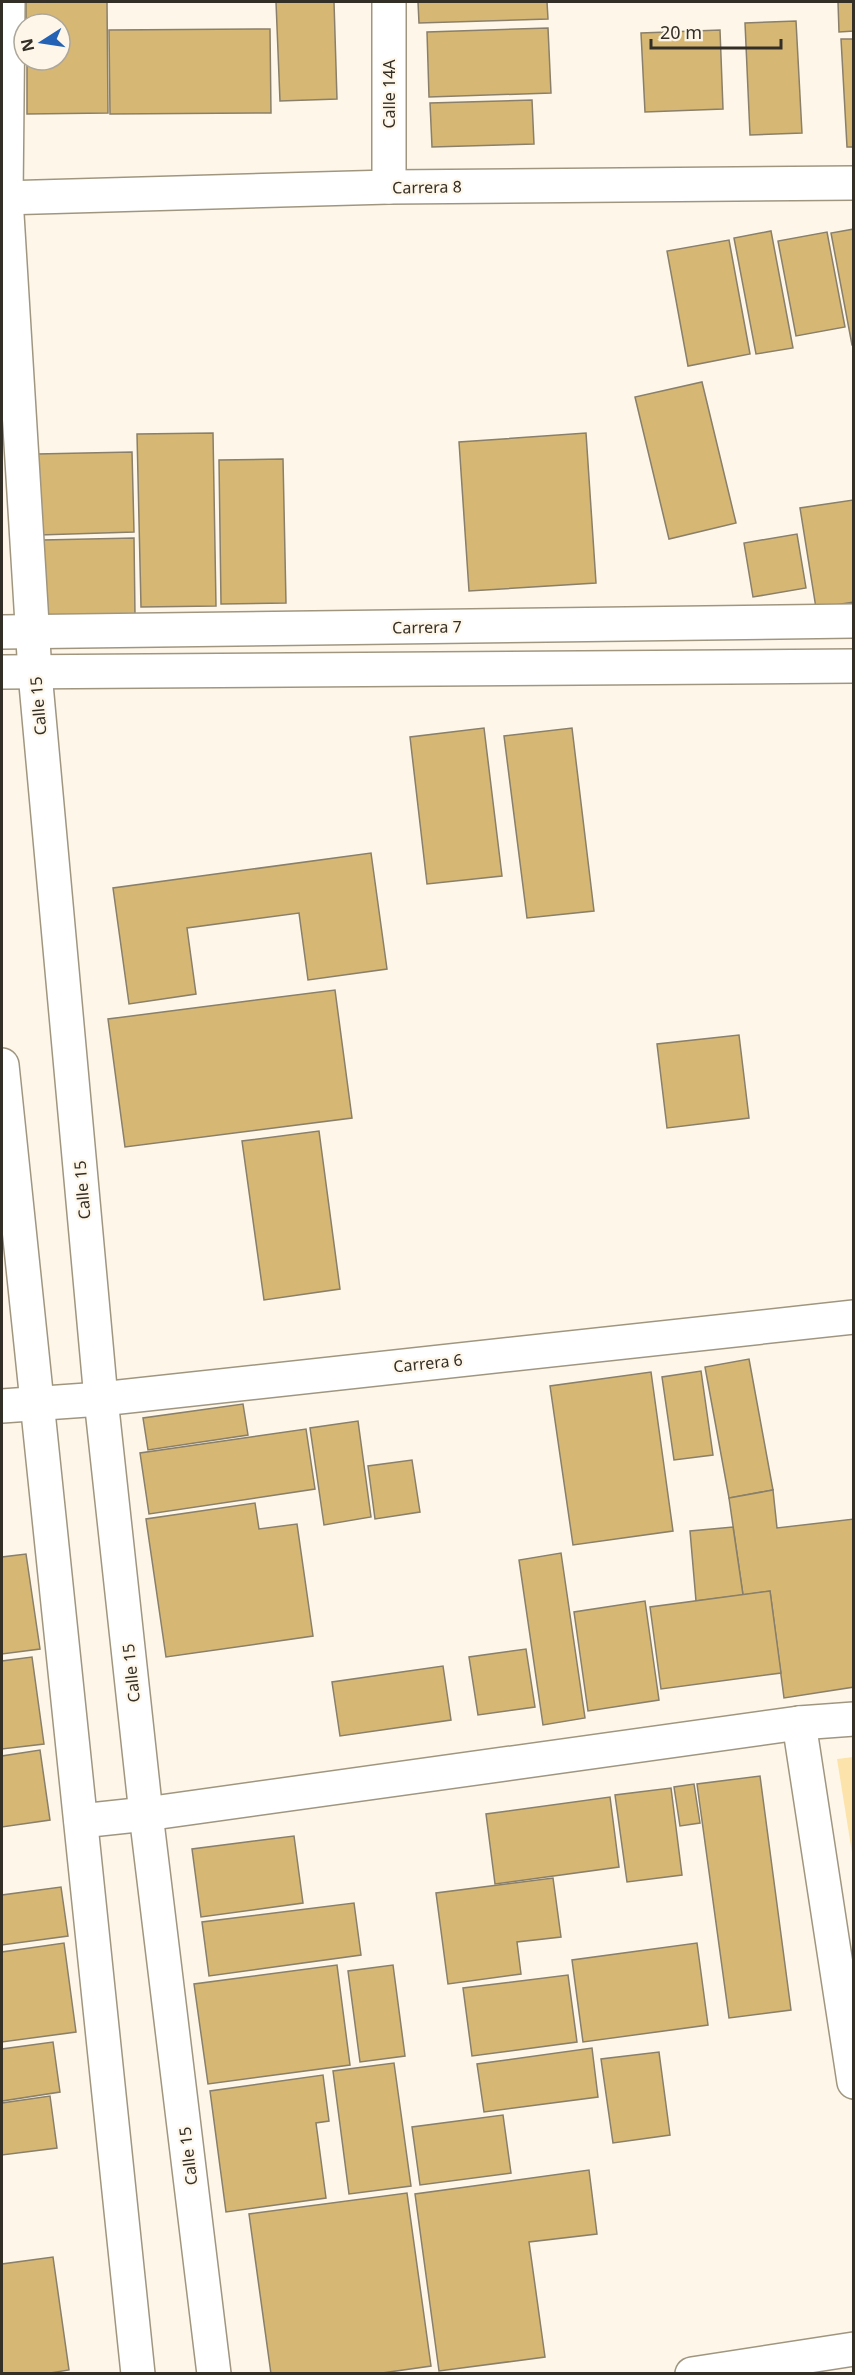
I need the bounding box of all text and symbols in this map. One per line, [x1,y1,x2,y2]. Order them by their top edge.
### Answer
north arrow [12,12,72,72]
scale bar [651,12,782,50]
text: 20 m [660,20,702,44]
text: N [15,36,39,54]
street label: Calle 14A [378,59,400,129]
street label: Carrera 8 [392,175,462,199]
street label: Carrera 7 [392,615,462,639]
street label: Calle 15 [24,676,52,736]
street label: Calle 15 [68,1160,96,1220]
street label: Carrera 6 [392,1348,464,1378]
street label: Calle 15 [117,1643,145,1703]
street label: Calle 15 [173,2125,203,2187]

